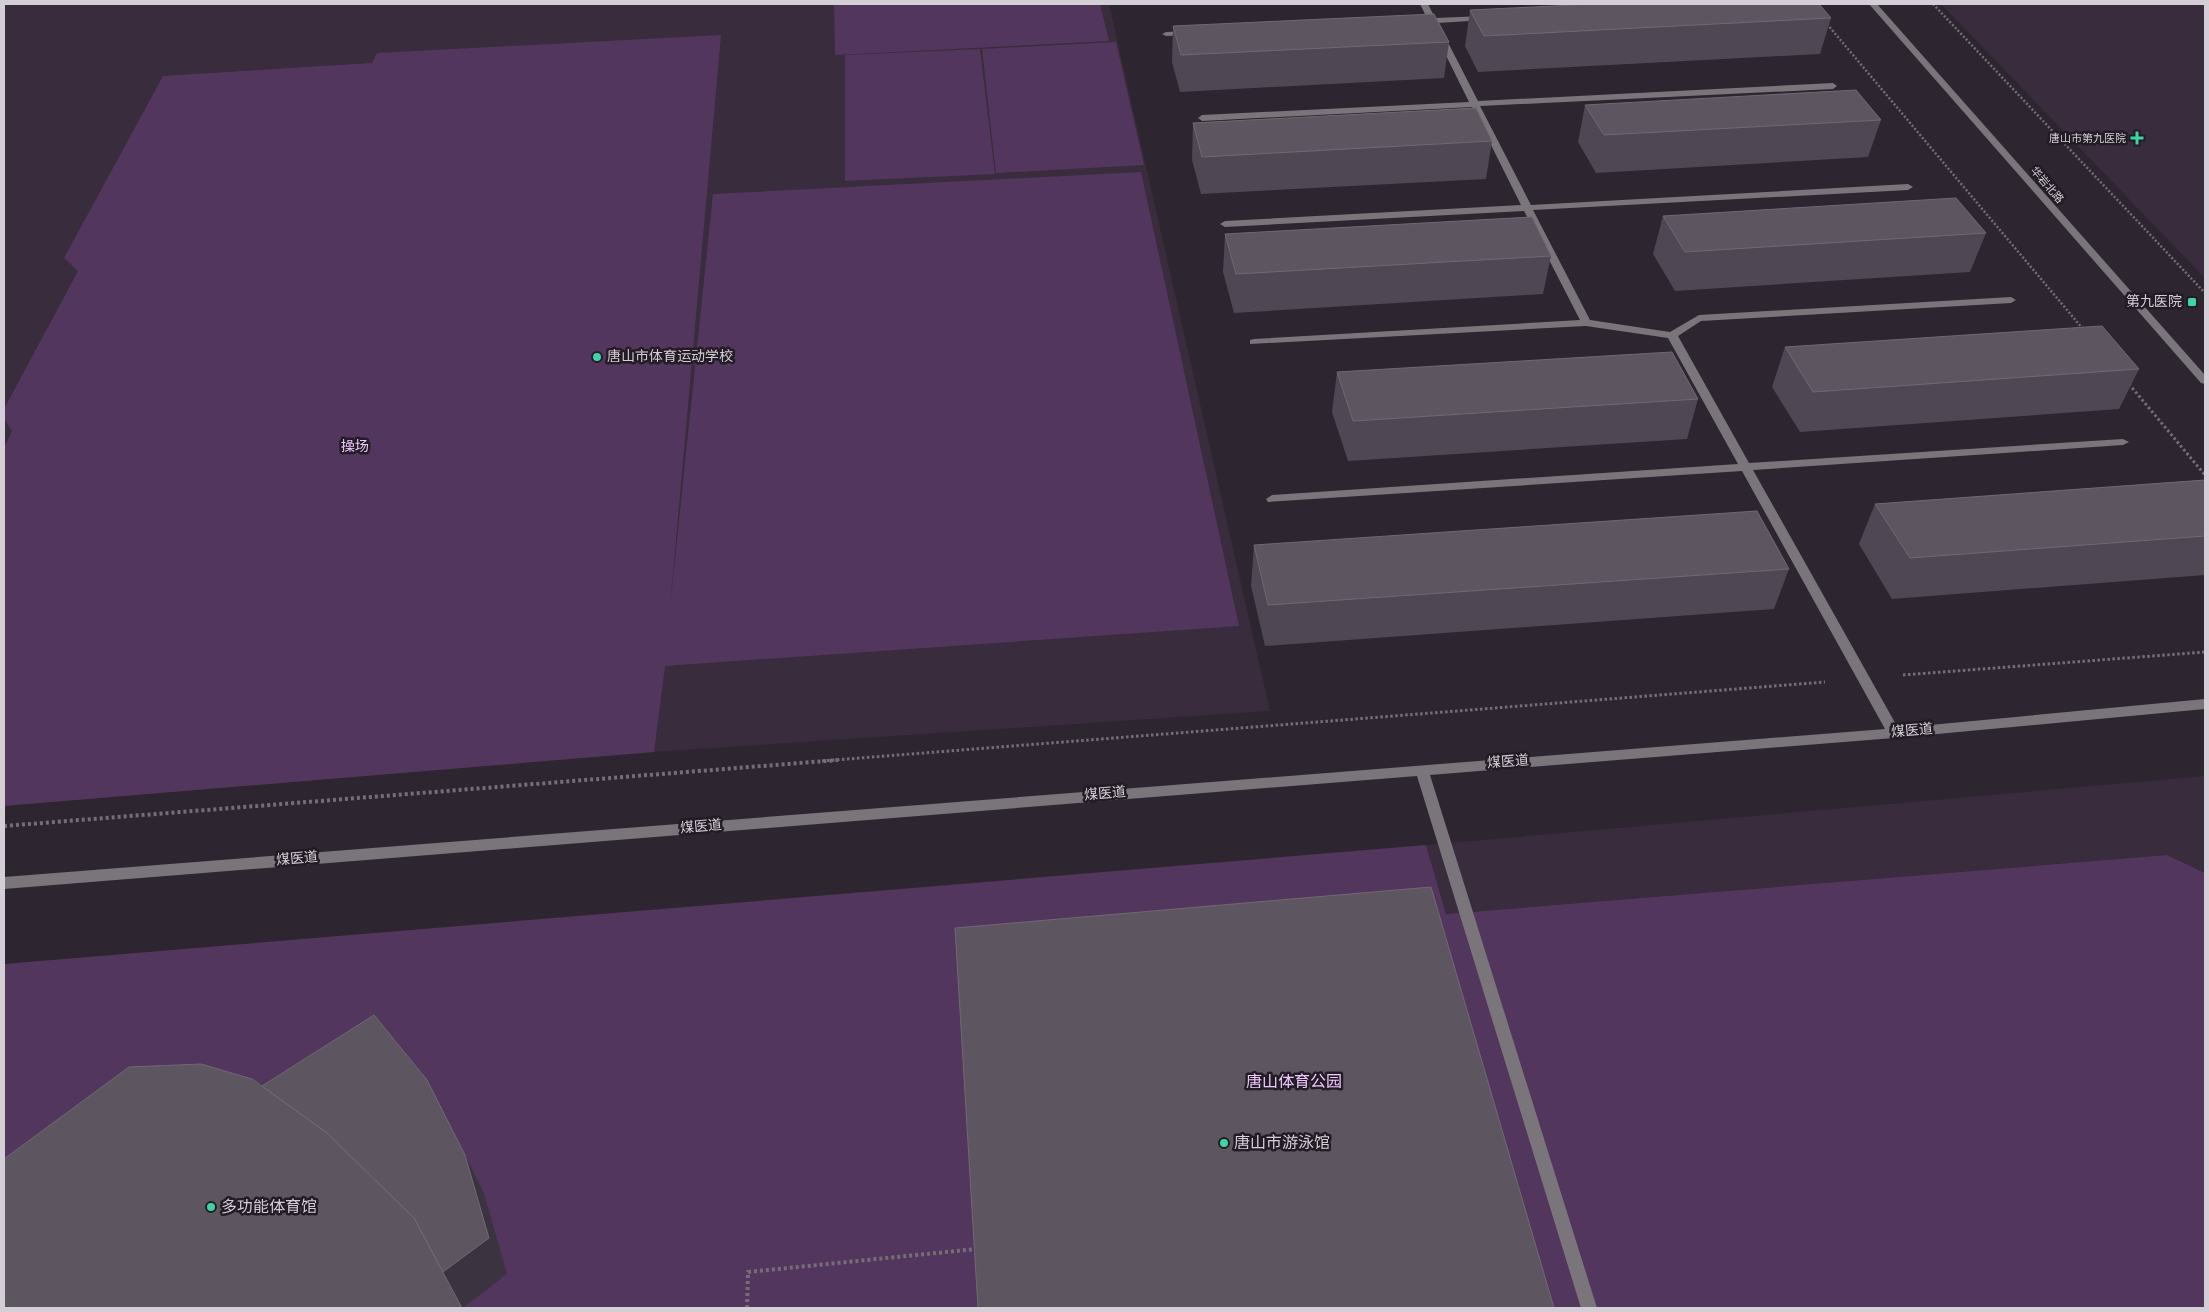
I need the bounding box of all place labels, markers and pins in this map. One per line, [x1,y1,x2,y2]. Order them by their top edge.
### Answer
place label: 唐山市第九医院 [2049,131,2126,146]
marker: 唐山市第九医院 [2130,131,2144,145]
place label: 第九医院 [2126,292,2182,312]
marker: 第九医院 [2186,296,2198,308]
place label: 唐山市体育运动学校 [607,347,733,367]
marker: 唐山市体育运动学校 [591,351,603,363]
place label: 唐山市游泳馆 [1234,1132,1330,1154]
marker: 唐山市游泳馆 [1218,1137,1230,1149]
place label: 多功能体育馆 [221,1196,317,1218]
marker: 多功能体育馆 [205,1201,217,1213]

